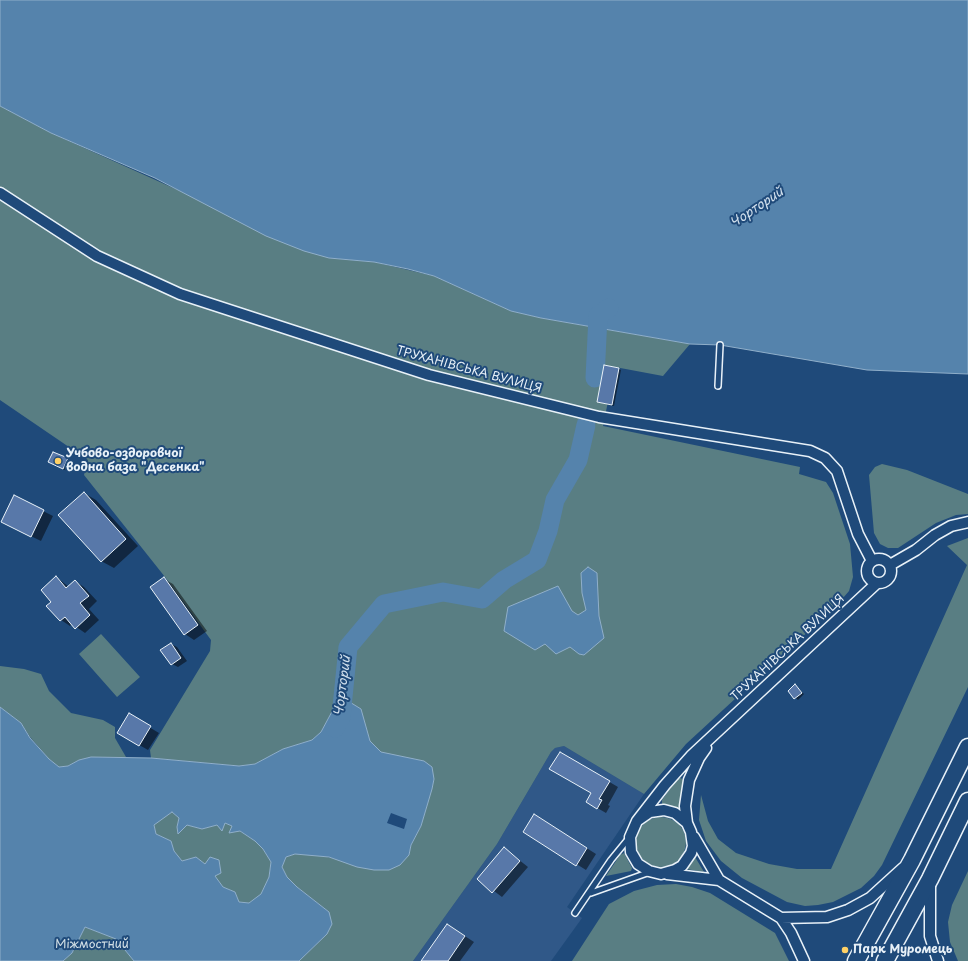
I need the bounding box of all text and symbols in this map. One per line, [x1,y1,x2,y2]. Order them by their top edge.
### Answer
water label: Чорторий [727,184,787,232]
street label: ТРУХАНІВСЬКА ВУЛИЦЯ [395,344,543,396]
place label: Учбово-оздоровчої водна база "Десенка" [66,447,205,475]
marker: Учбово-оздоровчої водна база "Десенка" [53,456,63,466]
street label: ТРУХАНІВСЬКА ВУЛИЦЯ [728,592,848,704]
water label: Чорторий [332,655,354,717]
park label: Міжмостний [55,938,129,952]
place label: Парк Муромець [853,943,952,957]
marker: Парк Муромець [840,945,850,955]

